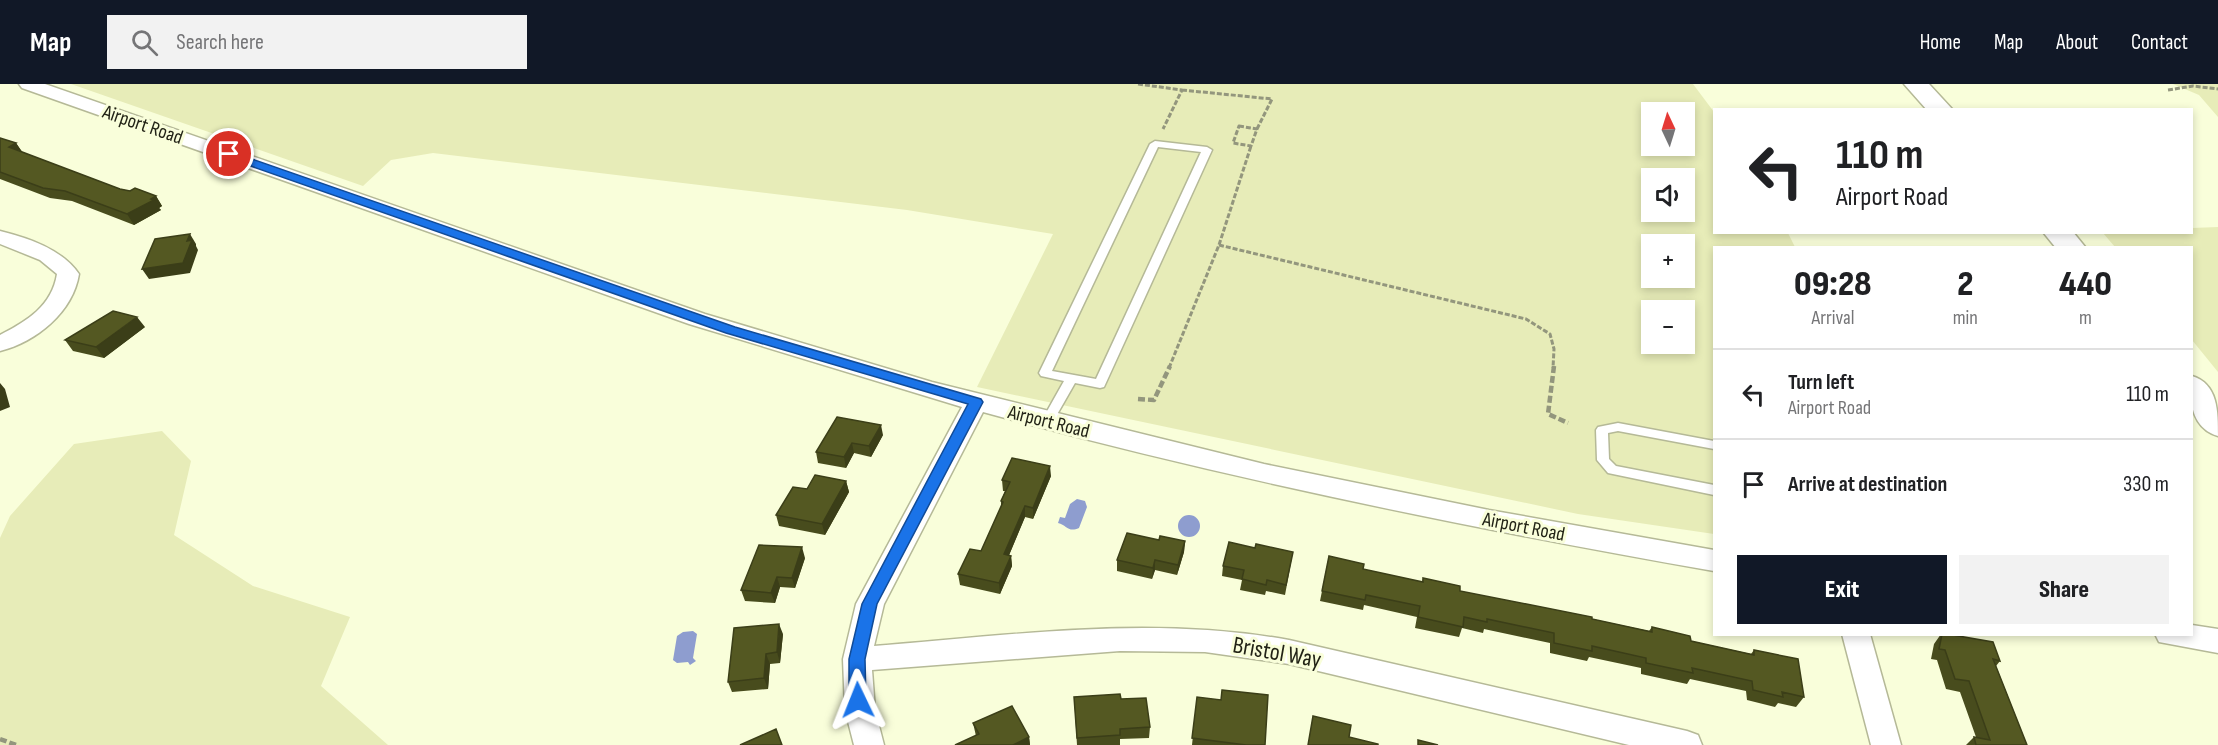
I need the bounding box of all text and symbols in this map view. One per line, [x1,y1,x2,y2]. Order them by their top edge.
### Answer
search box [107,15,527,69]
text: Map [30,26,71,59]
icon: search [128,26,161,59]
text: Search here [176,29,264,56]
text: Home [1920,30,1961,55]
text: Map [1994,30,2023,55]
text: About [2056,30,2098,55]
text: Contact [2131,30,2188,55]
street label: Airport Road [98,100,186,150]
north arrow [1641,102,1695,156]
map controls [1641,102,1695,354]
pin [203,128,254,179]
text: 110 m [1836,130,1923,181]
icon: left [1737,132,1815,210]
icon: arrive [212,137,245,170]
button: sound [1641,168,1695,222]
text: Airport Road [1836,181,1948,213]
button: + [1641,234,1695,288]
text: 09:28 [1794,263,1872,306]
text: 2 [1957,263,1973,306]
text: 440 [2059,263,2112,306]
button: − [1641,300,1695,354]
text: Arrival [1811,306,1854,330]
text: min [1953,306,1978,330]
text: m [2079,306,2092,330]
text: Turn left [1788,369,1854,396]
icon: left [1737,378,1770,411]
text: 110 m [2126,381,2169,408]
text: Airport Road [1788,396,1871,420]
street label: Airport Road [1005,400,1092,444]
icon: arrive [1737,468,1770,501]
text: Arrive at destination [1788,471,1947,498]
text: 330 m [2123,471,2169,498]
street label: Airport Road [1480,507,1567,547]
button: Exit [1737,555,1947,624]
button: Share [1959,555,2169,624]
street label: Bristol Way [1230,630,1323,675]
position arrow [826,668,890,732]

